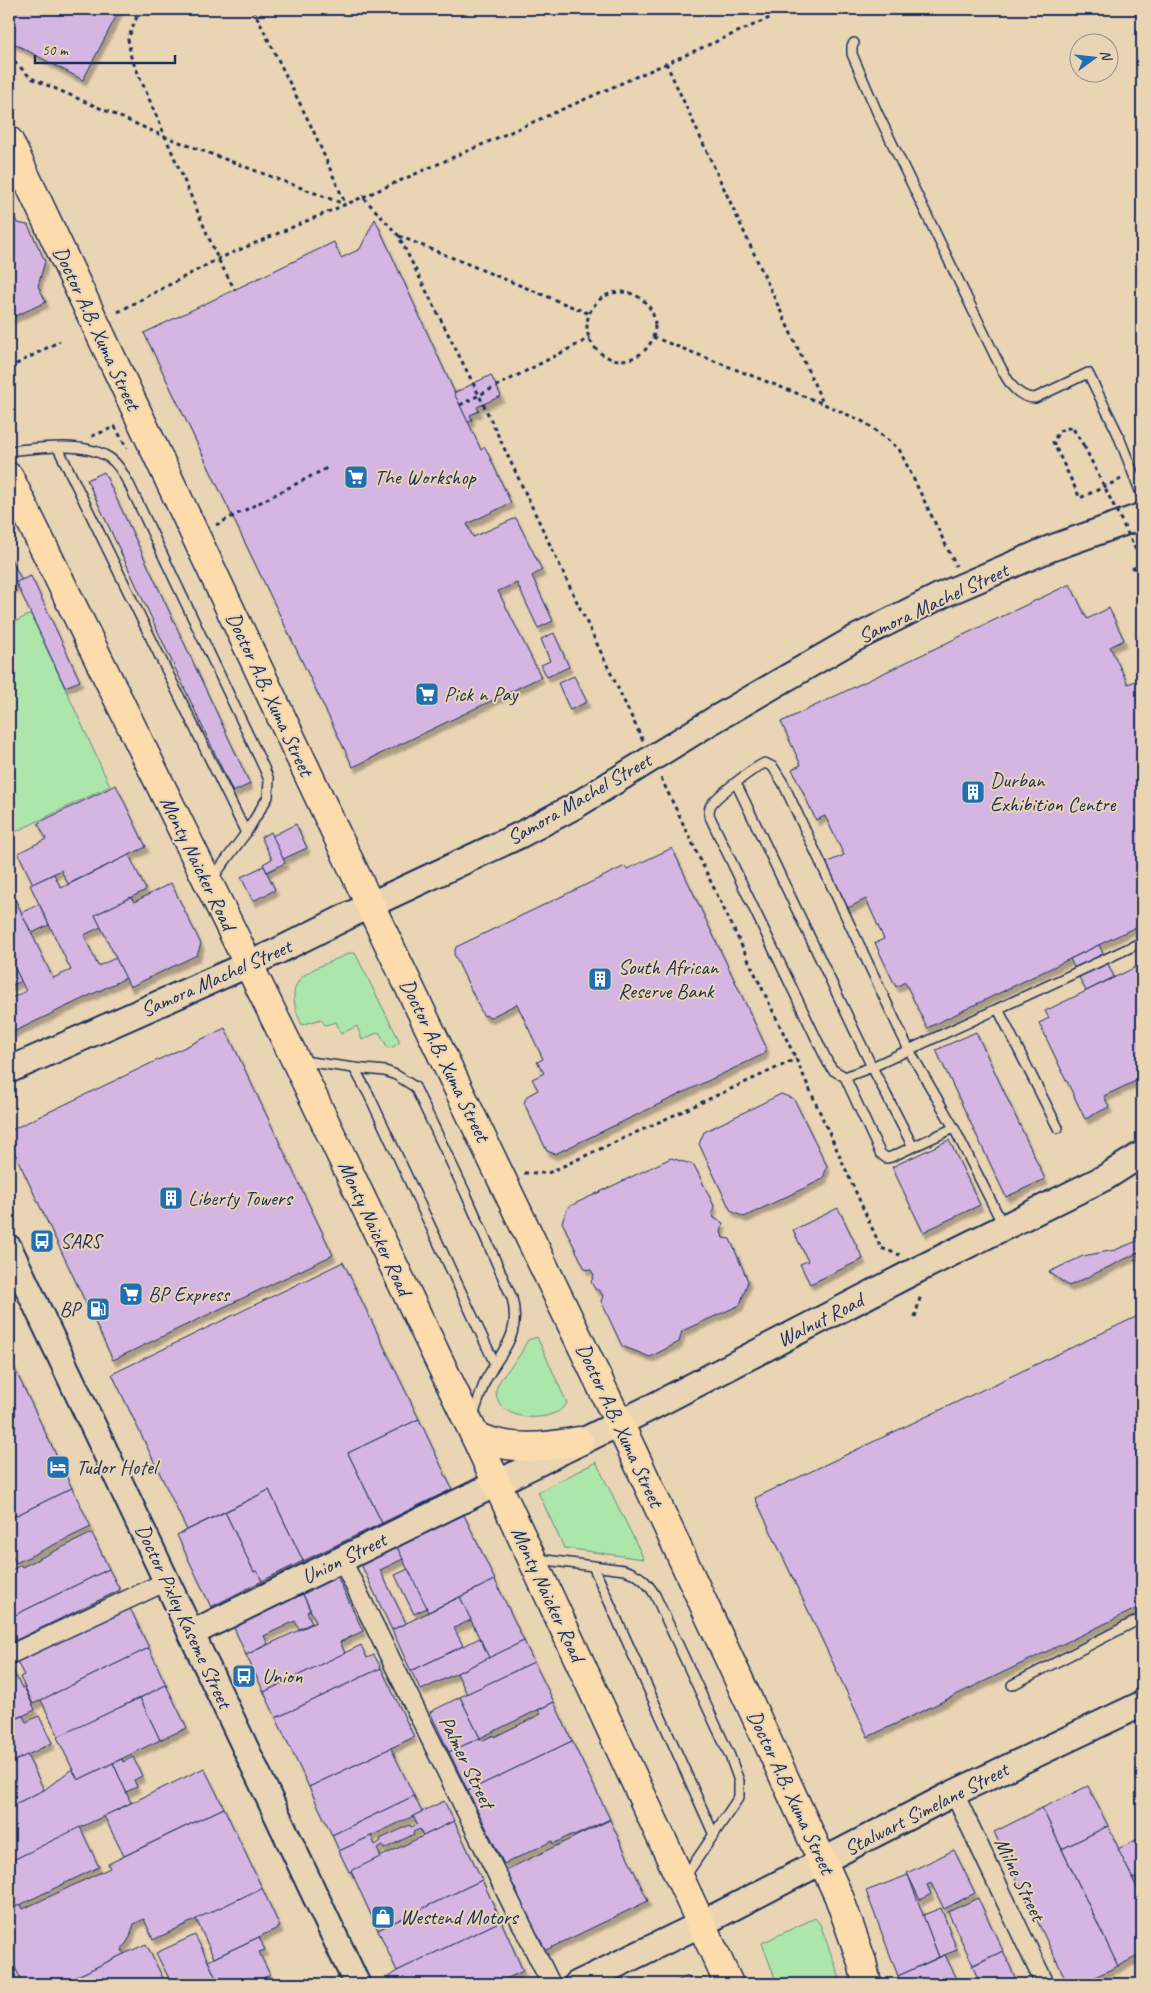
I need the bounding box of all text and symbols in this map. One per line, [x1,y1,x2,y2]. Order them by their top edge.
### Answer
scale bar [35,32,175,64]
north arrow [1068,32,1118,82]
text: 50 m [42,41,69,60]
text: N [1097,48,1116,63]
street label: Doctor A.B. Xuma Street [48,242,147,416]
supermarket icon: The Workshop [343,464,369,490]
place label: The Workshop [374,464,478,490]
street label: Samora Machel Street [854,556,1014,649]
street label: Doctor A.B. Xuma Street [221,608,320,782]
supermarket icon: Pick n Pay [414,681,440,707]
place label: Pick n Pay [444,681,519,707]
street label: Samora Machel Street [502,746,658,851]
place label: Durban Exhibition Centre [990,767,1117,817]
building icon: Durban Exhibition Centre [960,779,986,805]
street label: Monty Naicker Road [154,792,243,937]
street label: Samora Machel Street [137,932,297,1023]
place label: South African Reserve Bank [618,954,720,1004]
building icon: South African Reserve Bank [587,966,613,992]
street label: Doctor A.B. Xuma Street [394,974,497,1147]
street label: Monty Naicker Road [333,1157,419,1303]
building icon: Liberty Towers [158,1185,184,1211]
place label: Liberty Towers [188,1185,293,1211]
bus stop icon: SARS [29,1228,55,1254]
place label: SARS [60,1228,104,1254]
supermarket icon: BP Express [118,1281,144,1307]
place label: BP Express [148,1281,231,1307]
street label: Walnut Road [773,1286,871,1353]
place label: BP [59,1296,83,1322]
fuel station icon: BP [85,1296,111,1322]
street label: Doctor A.B. Xuma Street [571,1339,670,1513]
hotel icon: Tudor Hotel [45,1454,71,1480]
place label: Tudor Hotel [76,1454,160,1480]
street label: Doctor Pixley Kaseme Street [130,1520,239,1714]
street label: Monty Naicker Road [506,1523,592,1669]
street label: Union Street [298,1526,392,1590]
bus stop icon: Union [231,1663,257,1689]
place label: Union [262,1663,303,1689]
street label: Doctor A.B. Xuma Street [742,1706,841,1880]
street label: Palmer Street [433,1712,502,1815]
street label: Stalwart Simelane Street [840,1755,1014,1862]
street label: Milne Street [989,1833,1052,1927]
shop icon: Westend Motors [370,1904,396,1930]
place label: Westend Motors [400,1904,519,1930]

